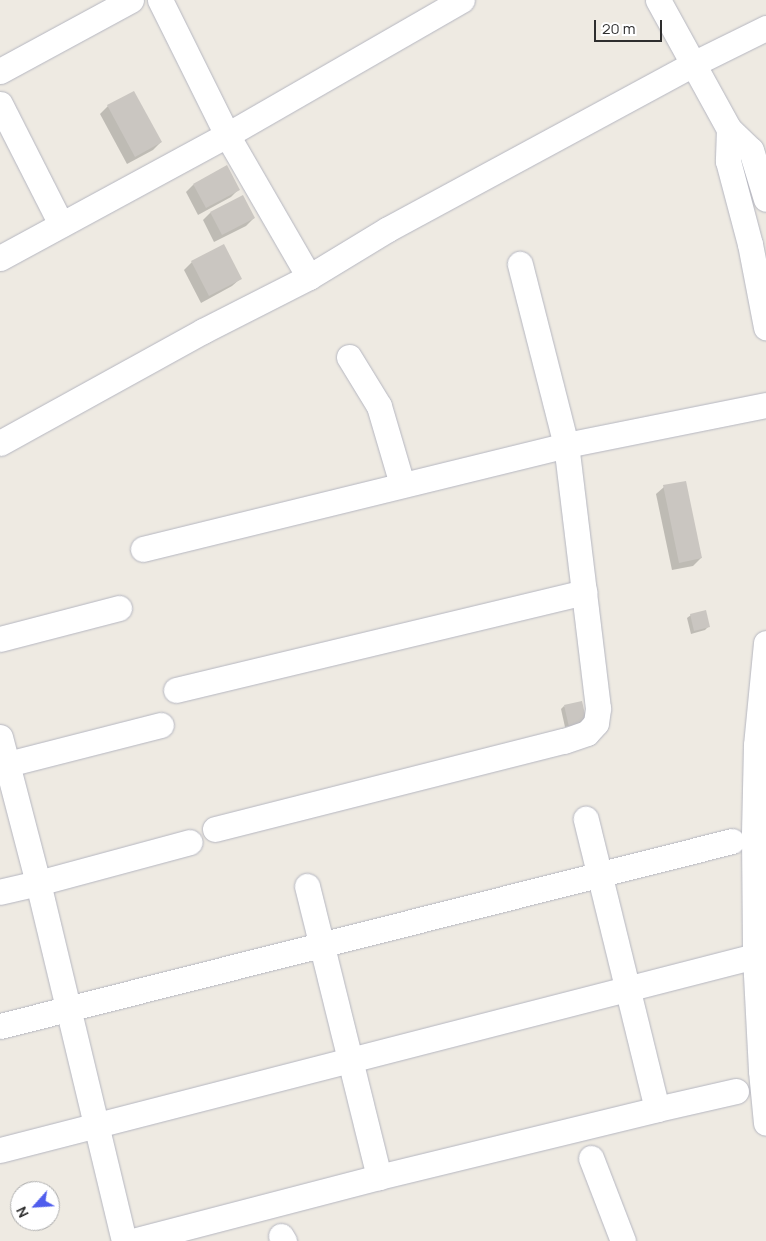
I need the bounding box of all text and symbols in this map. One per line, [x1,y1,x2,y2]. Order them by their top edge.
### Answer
scale bar [596,10,664,42]
text: 20 m [602,18,635,39]
north arrow [10,1181,60,1231]
text: N [11,1204,33,1221]

